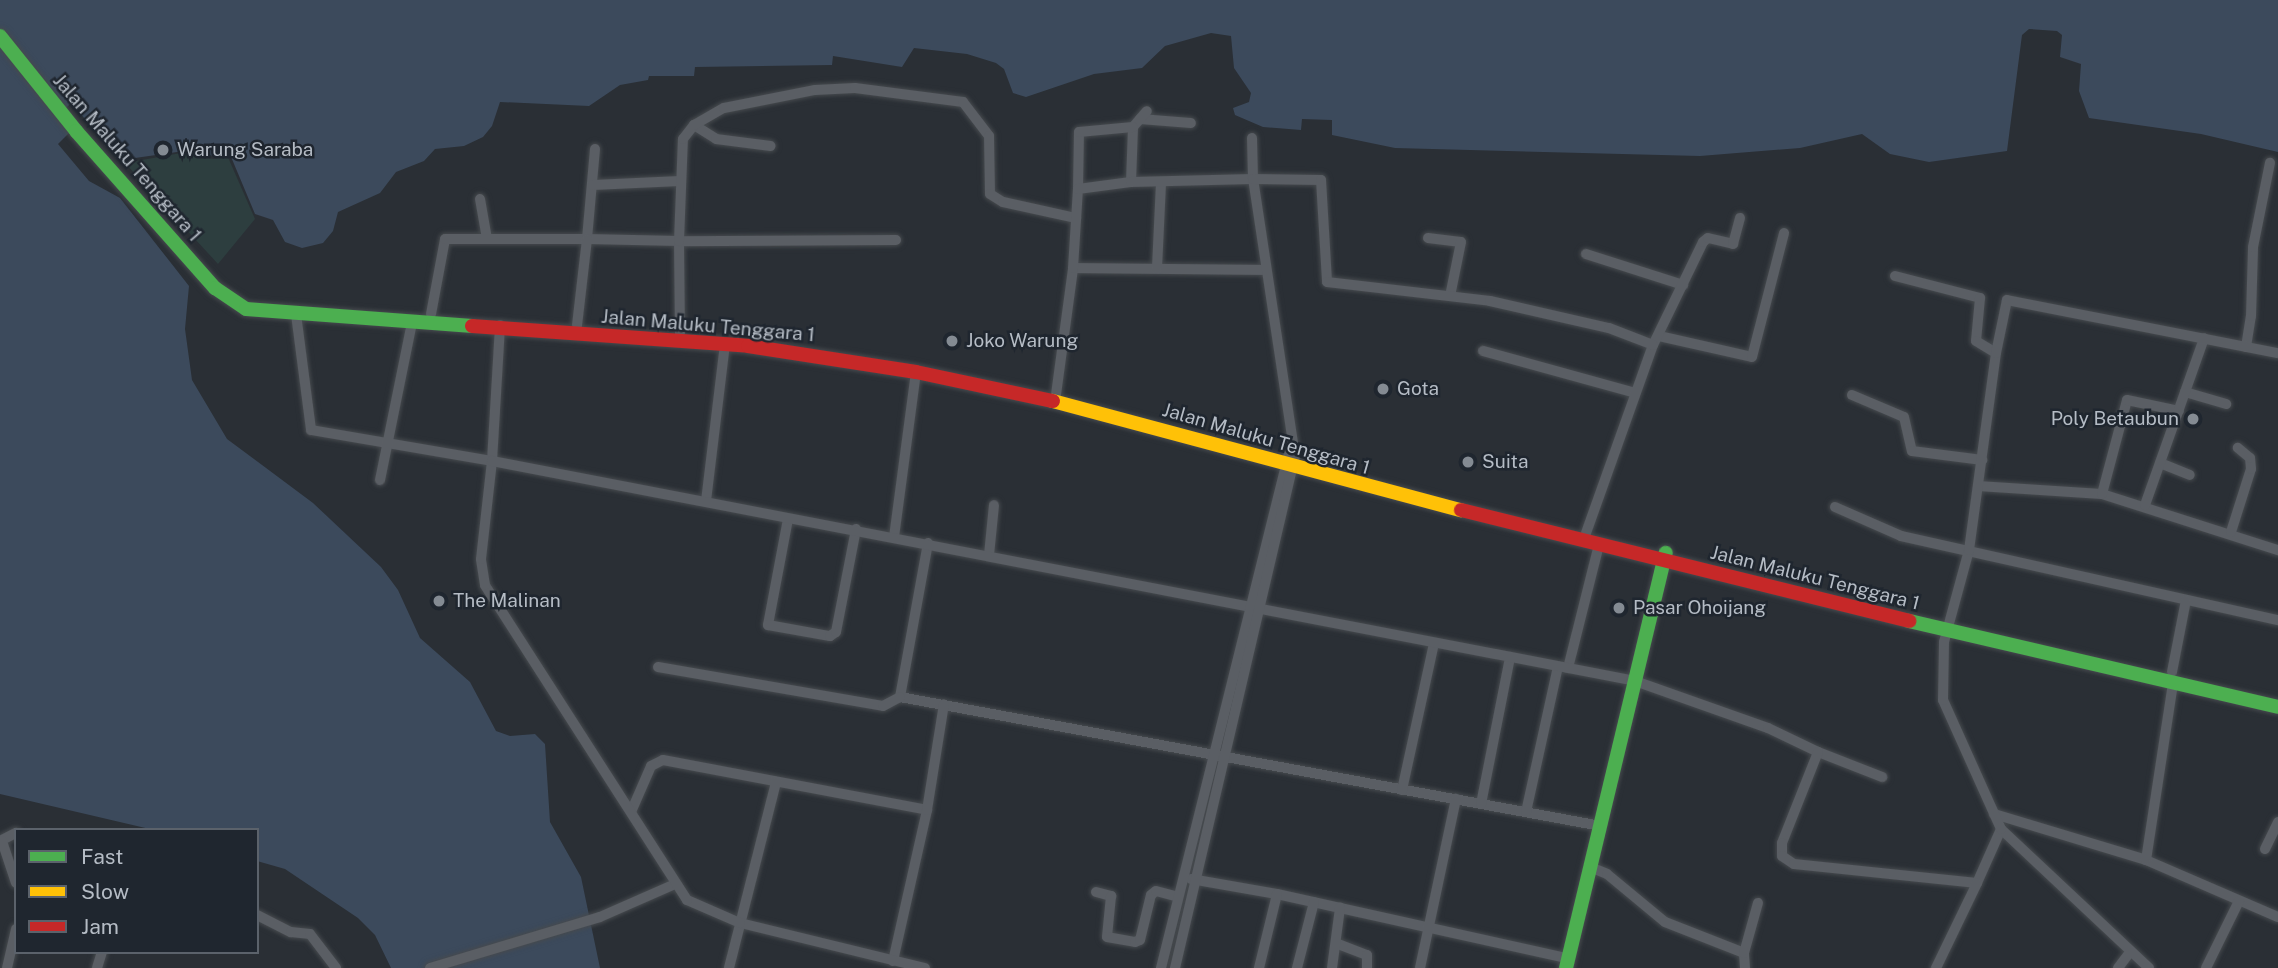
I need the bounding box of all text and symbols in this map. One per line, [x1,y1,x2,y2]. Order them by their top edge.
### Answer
street label: Jalan Maluku Tenggara 1 [48,69,206,247]
place label: Warung Saraba [177,139,313,161]
marker: Warung Saraba [155,142,171,158]
street label: Jalan Maluku Tenggara 1 [600,305,816,347]
place label: Joko Warung [966,330,1079,352]
marker: Joko Warung [944,333,960,349]
place label: Gota [1397,378,1439,400]
marker: Gota [1375,381,1391,397]
street label: Jalan Maluku Tenggara 1 [1160,398,1372,480]
place label: Poly Betaubun [2051,408,2179,430]
marker: Poly Betaubun [2185,411,2201,427]
place label: Suita [1482,451,1528,473]
marker: Suita [1460,454,1476,470]
street label: Jalan Maluku Tenggara 1 [1708,541,1922,615]
place label: The Malinan [453,590,561,612]
marker: The Malinan [431,593,447,609]
place label: Pasar Ohoijang [1633,597,1766,619]
marker: Pasar Ohoijang [1611,600,1627,616]
legend [14,828,259,954]
text: Fast [81,844,123,869]
text: Slow [81,879,129,904]
text: Jam [81,914,119,939]

